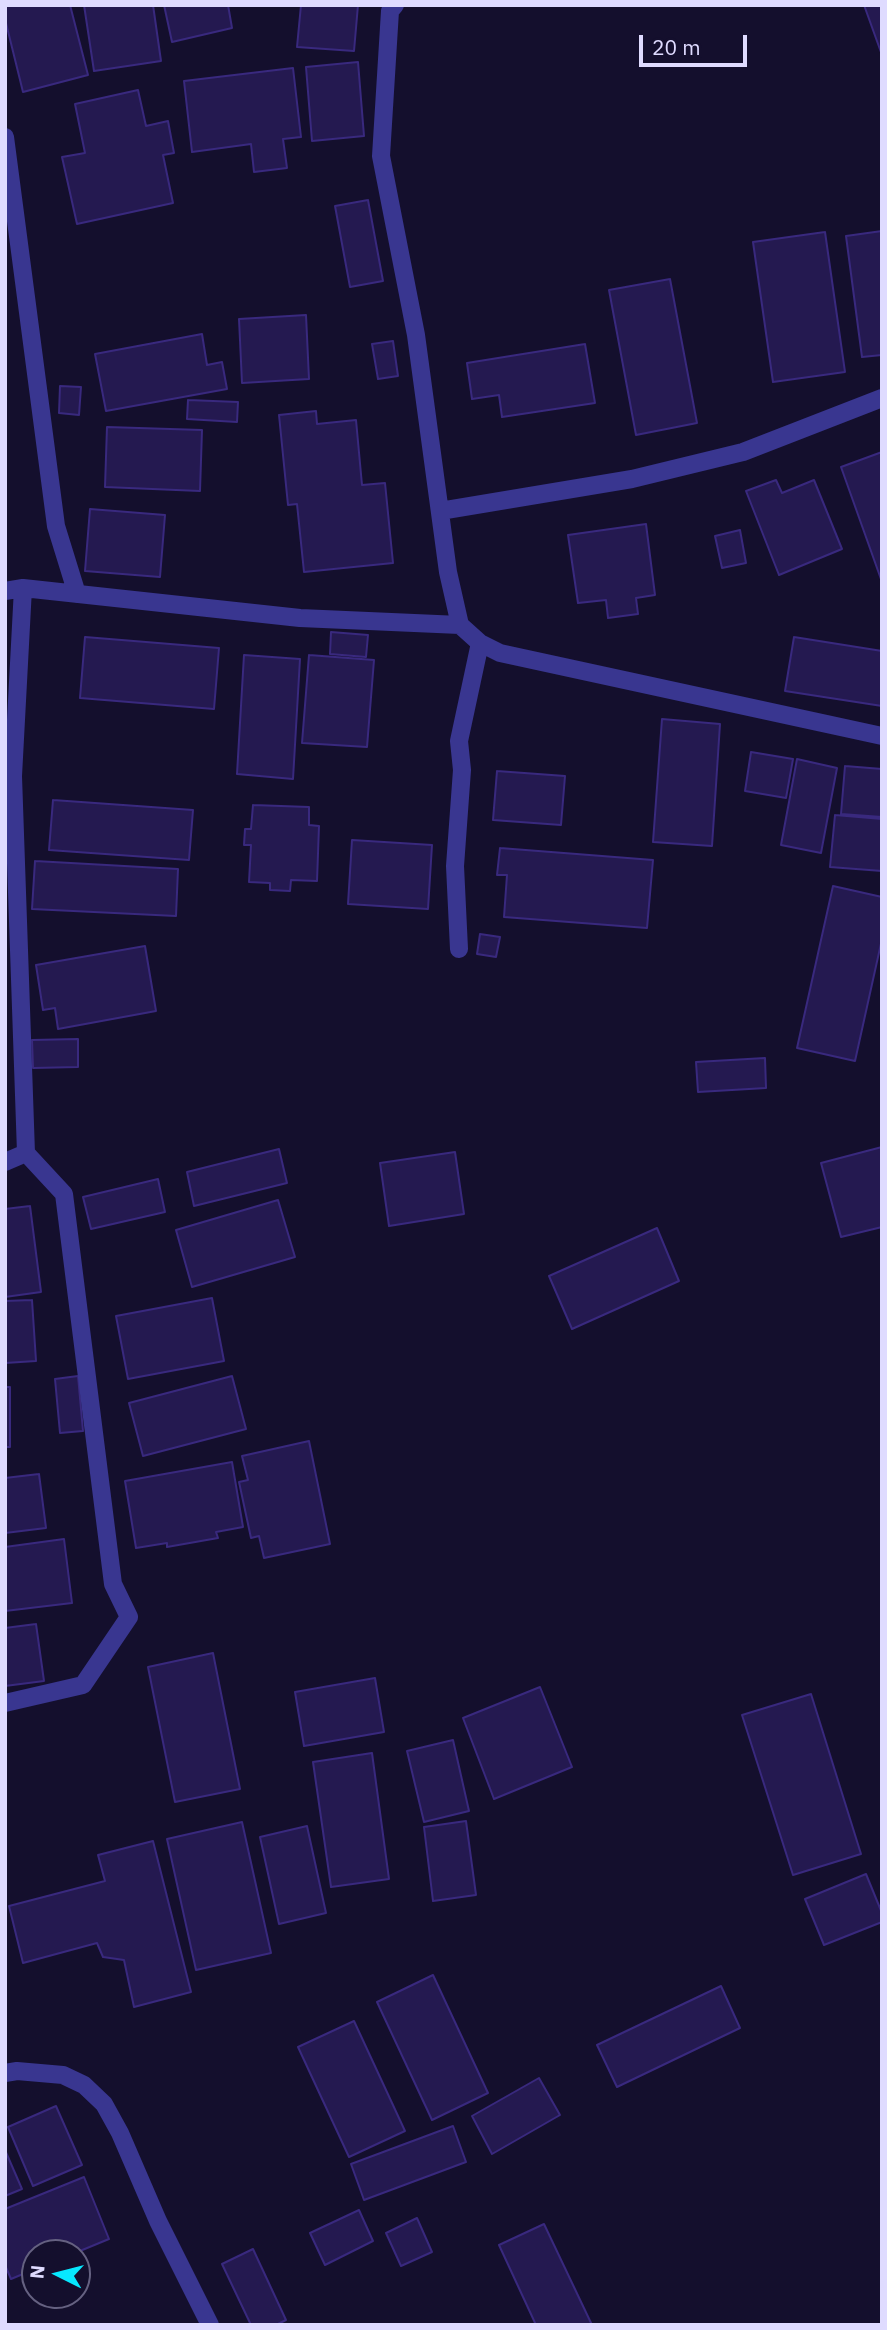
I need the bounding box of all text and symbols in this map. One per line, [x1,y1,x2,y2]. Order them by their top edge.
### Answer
scale bar [642,21,750,65]
text: 20 m [652,33,701,61]
north arrow [21,2239,91,2309]
text: N [24,2264,50,2280]

